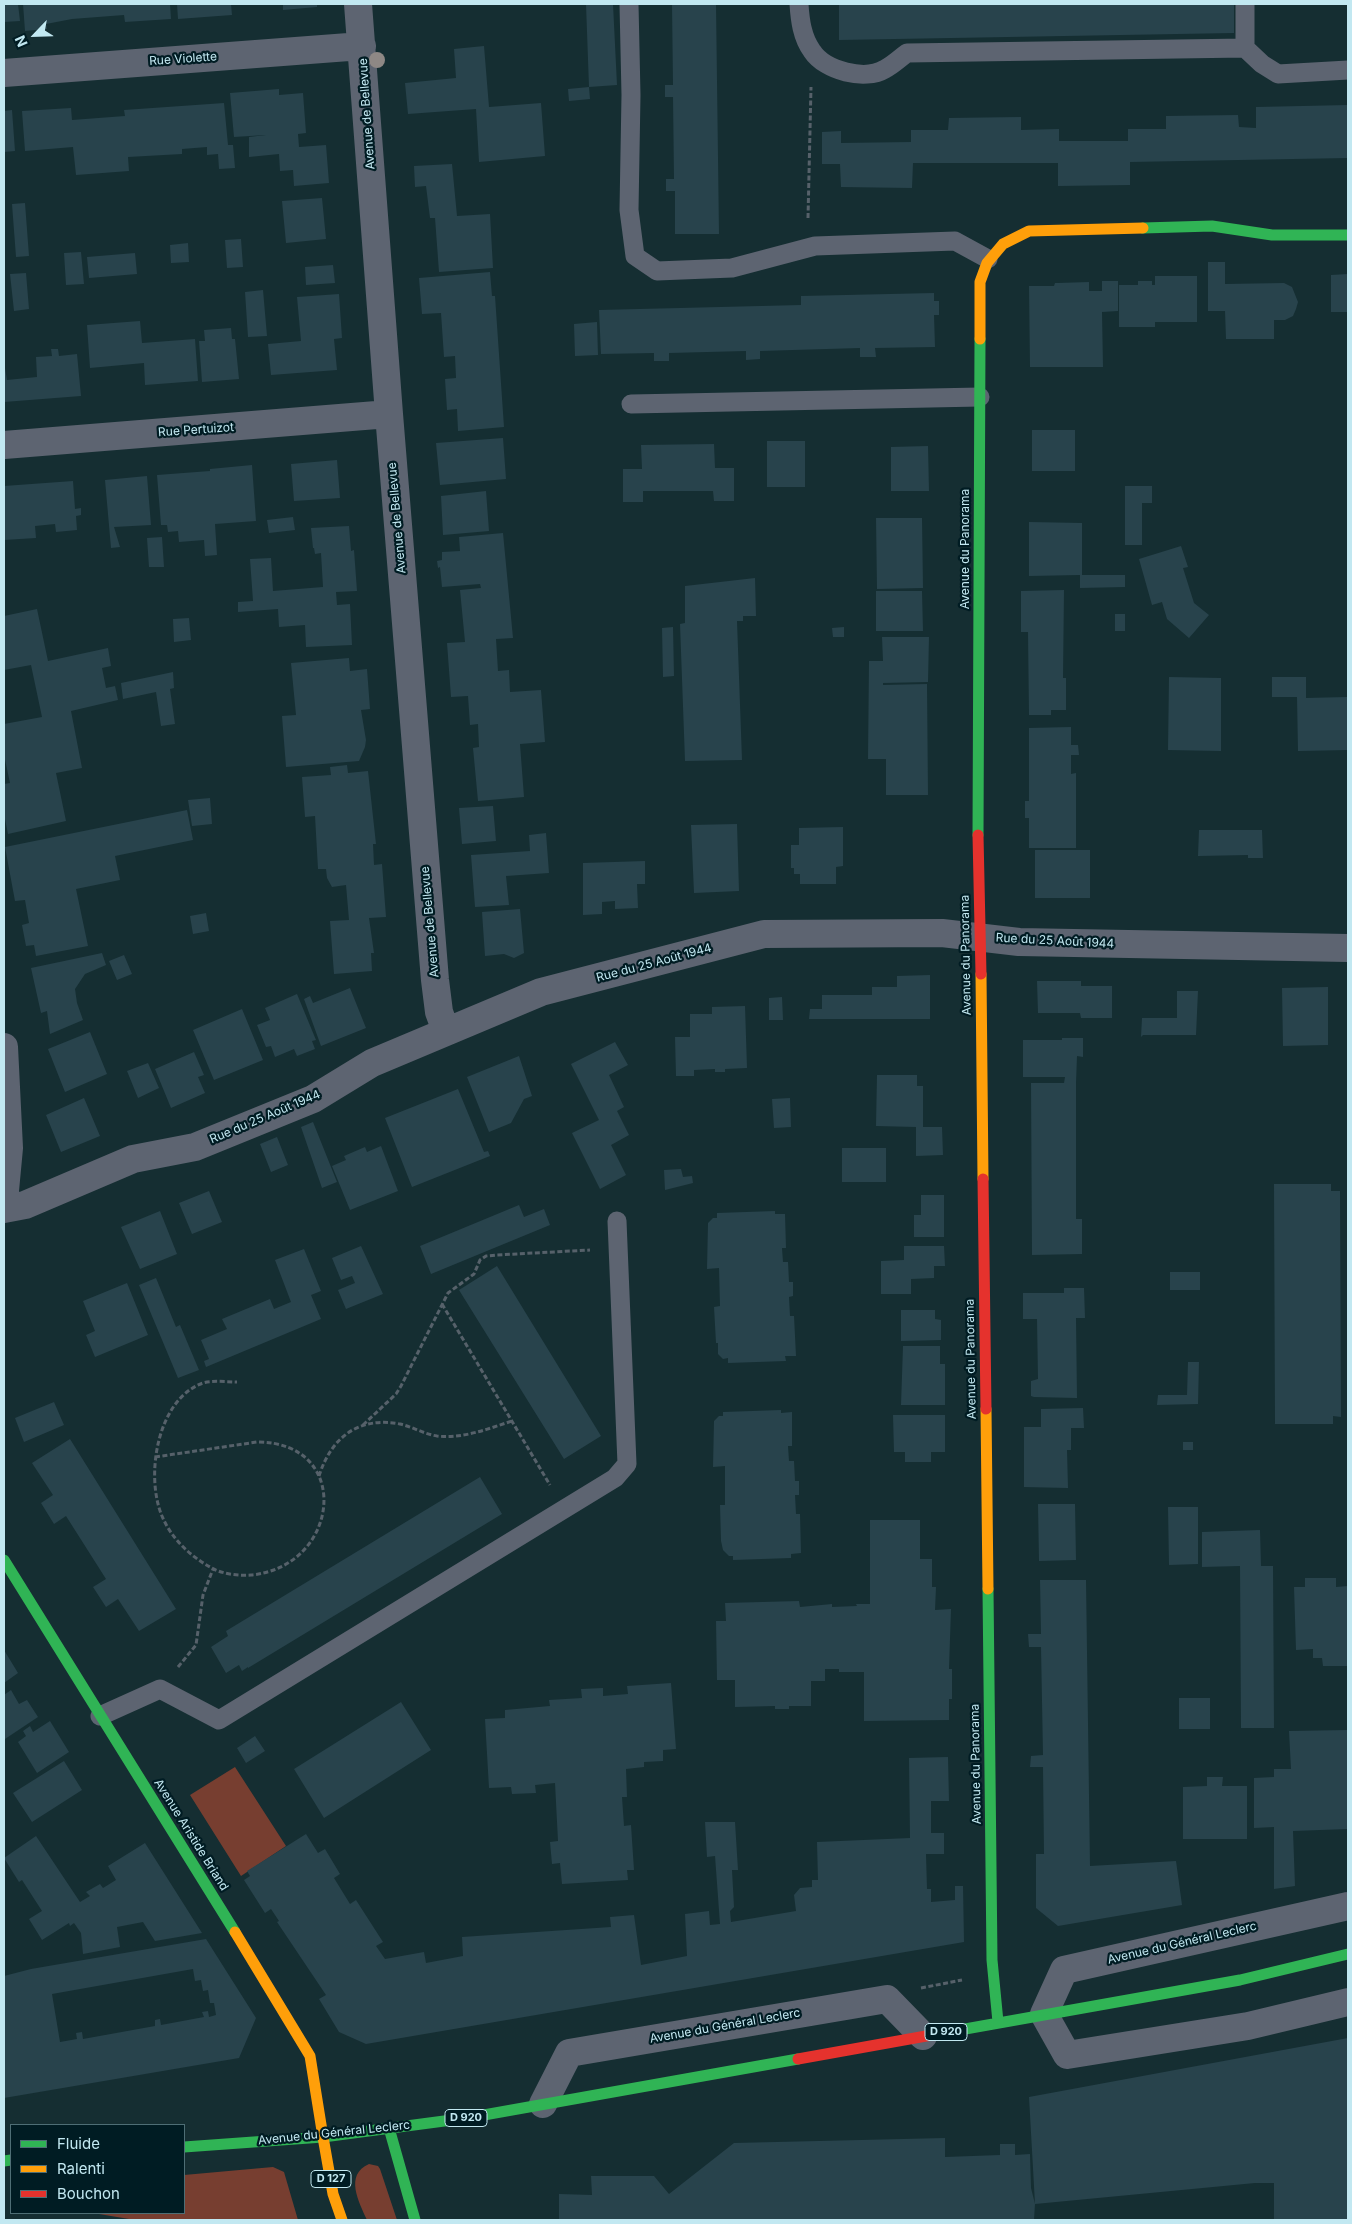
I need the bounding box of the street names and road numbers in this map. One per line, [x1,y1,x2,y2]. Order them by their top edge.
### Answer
street label: Rue Violette [149,49,217,69]
street label: Avenue de Bellevue [356,58,378,170]
street label: Rue Pertuizot [158,420,234,440]
street label: Avenue de Bellevue [385,462,409,574]
street label: Avenue du Panorama [958,489,972,609]
street label: Avenue de Bellevue [418,866,442,978]
street label: Avenue du Panorama [958,895,974,1015]
street label: Rue du 25 Août 1944 [995,931,1115,951]
street label: Rue du 25 Août 1944 [595,941,713,985]
street label: Rue du 25 Août 1944 [208,1087,322,1147]
street label: Avenue du Panorama [963,1299,979,1419]
street label: Avenue du Panorama [968,1704,984,1824]
street label: Avenue Aristide Briand [151,1777,231,1893]
street label: Avenue du Général Leclerc [1106,1919,1258,1967]
street label: Avenue du Général Leclerc [649,2006,801,2046]
road number: D 920 [925,2024,967,2040]
road number: D 920 [445,2110,487,2126]
street label: Avenue du Général Leclerc [257,2118,411,2148]
road number: D 127 [311,2170,351,2188]

